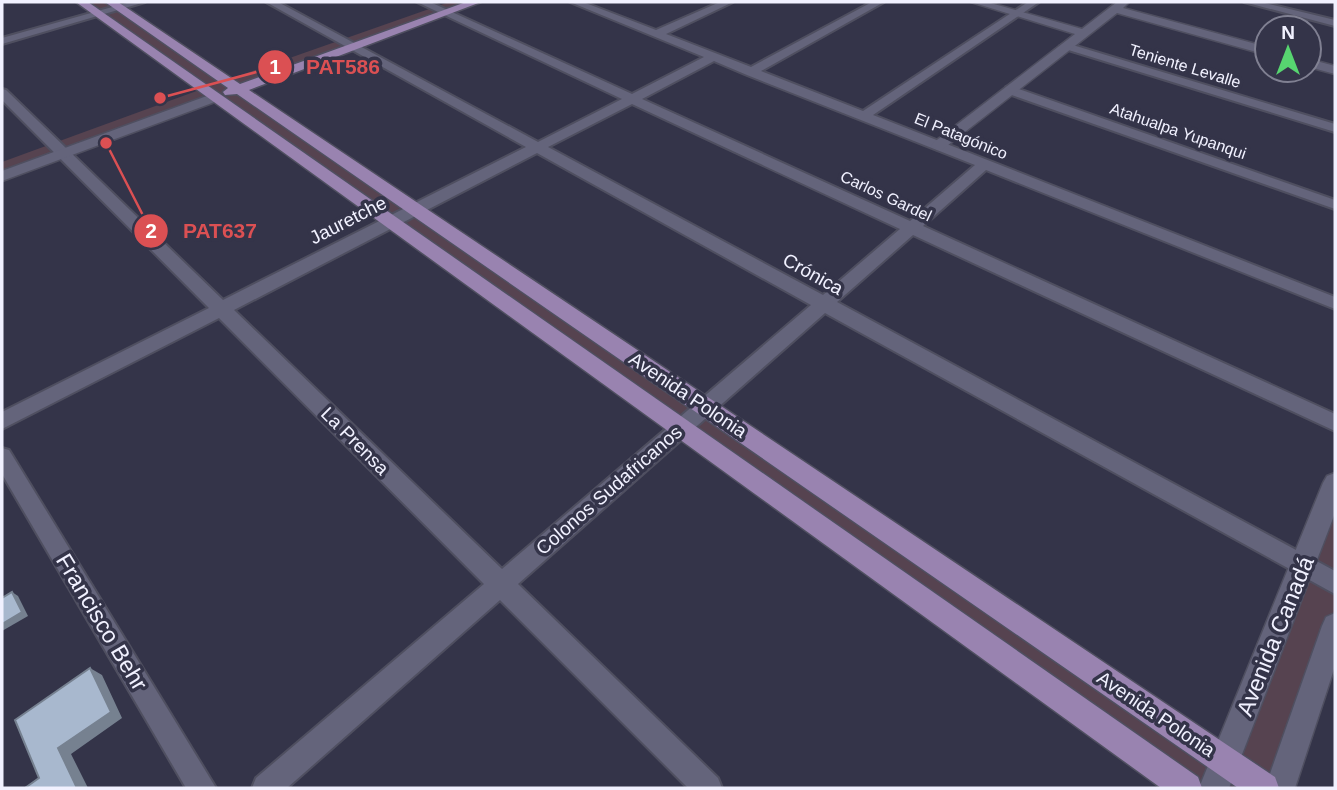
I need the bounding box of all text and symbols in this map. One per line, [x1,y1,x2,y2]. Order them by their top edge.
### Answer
north arrow [1253,14,1323,84]
text: N [1281,22,1295,43]
street label: Teniente Levalle [1127,41,1243,91]
callout: PAT586 [257,46,394,88]
text: 1 [269,55,281,78]
text: PAT586 [306,55,380,78]
street label: Atahualpa Yupanqui [1108,100,1248,162]
street label: El Patagónico [912,110,1010,162]
street label: Carlos Gardel [838,167,934,225]
street label: Jauretche [306,192,390,248]
callout: PAT637 [134,210,271,252]
text: 2 [145,219,157,242]
text: PAT637 [183,219,257,242]
street label: Crónica [779,249,847,299]
street label: Avenida Polonia [625,348,751,442]
street label: La Prensa [317,403,393,479]
street label: Colonos Sudafricanos [532,421,686,559]
street label: Francisco Behr [51,549,153,695]
street label: Avenida Canadá [1231,552,1319,720]
street label: Avenida Polonia [1093,667,1219,761]

